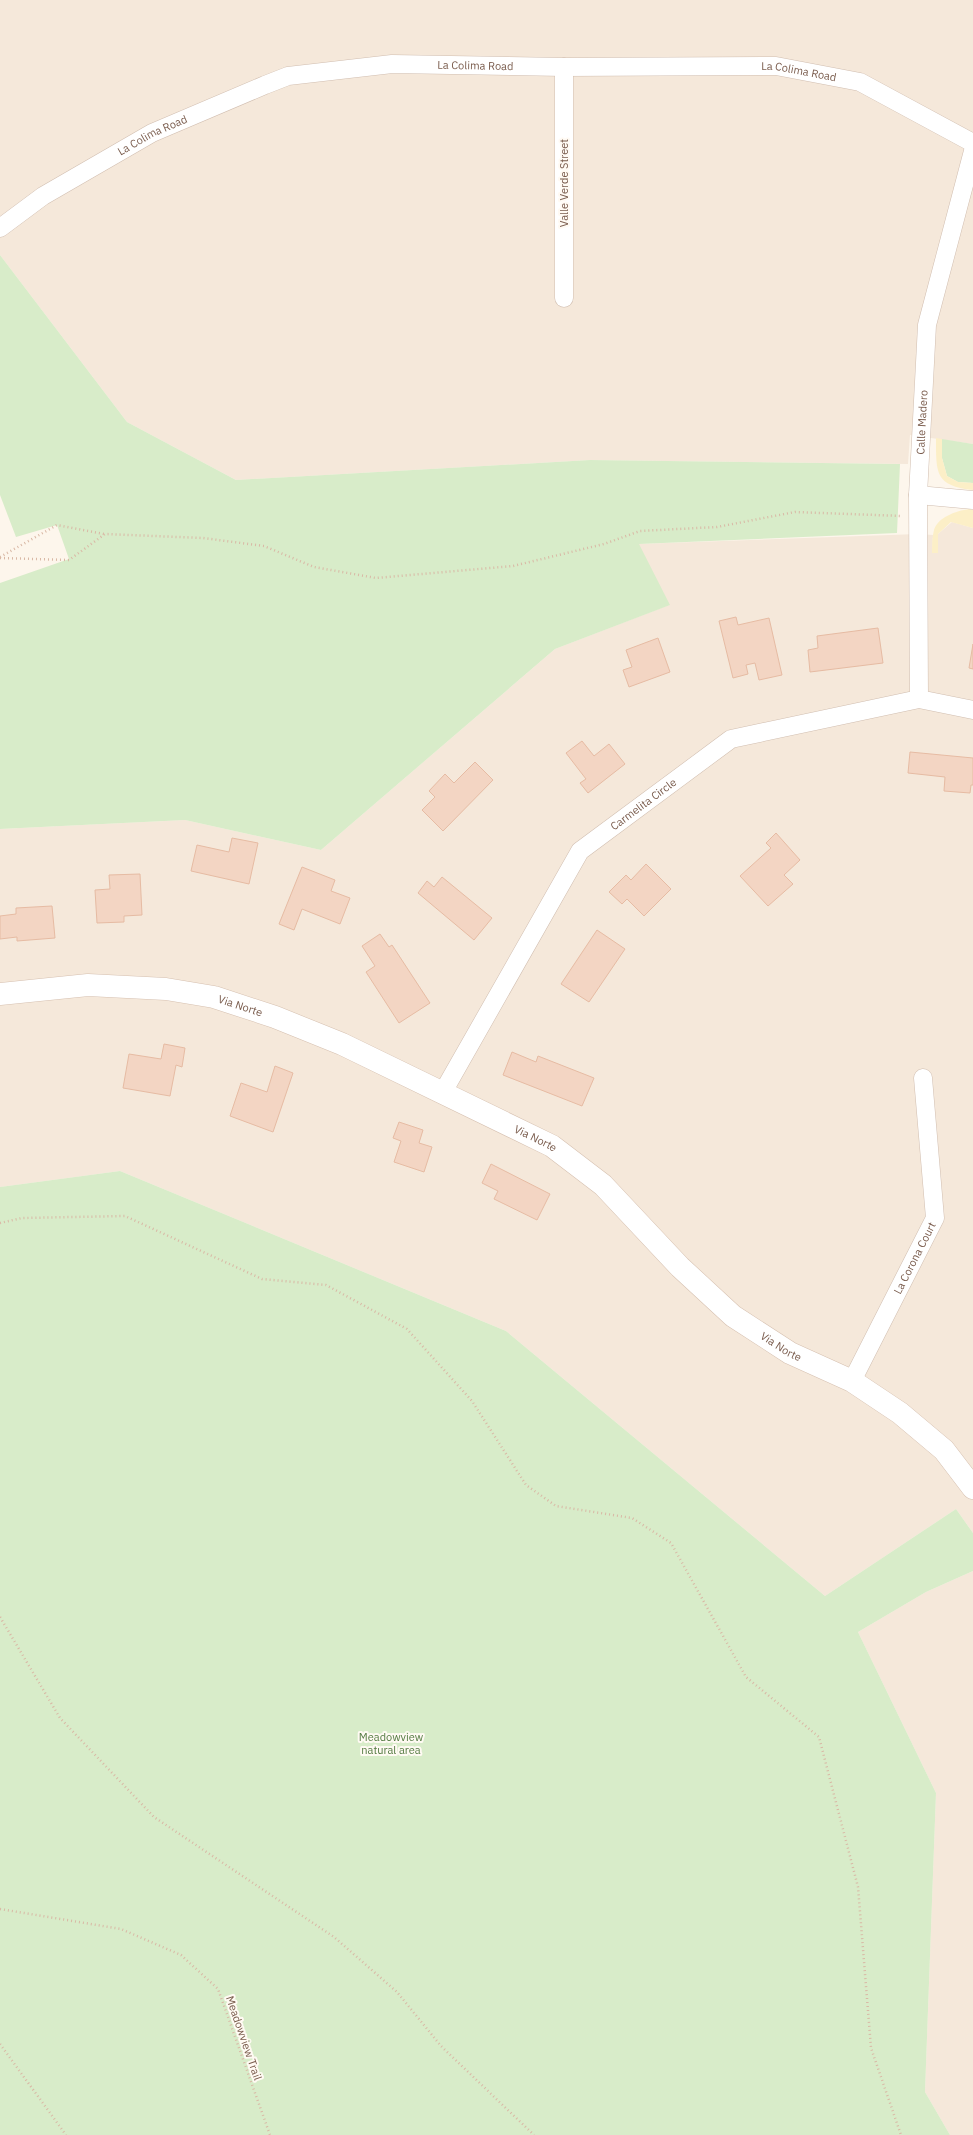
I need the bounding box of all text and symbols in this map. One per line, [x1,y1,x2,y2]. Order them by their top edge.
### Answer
street label: La Colima Road [437,58,514,73]
street label: La Colima Road [761,59,838,84]
street label: La Colima Road [115,112,189,158]
street label: Valle Verde Street [557,139,571,227]
street label: Calle Madero [913,389,931,455]
street label: Carmelita Circle [607,775,679,833]
street label: Via Norte [216,992,264,1019]
street label: Via Norte [512,1122,560,1154]
street label: La Corona Court [890,1219,939,1296]
street label: Via Norte [758,1329,804,1364]
park label: Meadowview natural area [359,1730,424,1757]
street label: Meadowview Trail [223,1994,265,2082]

